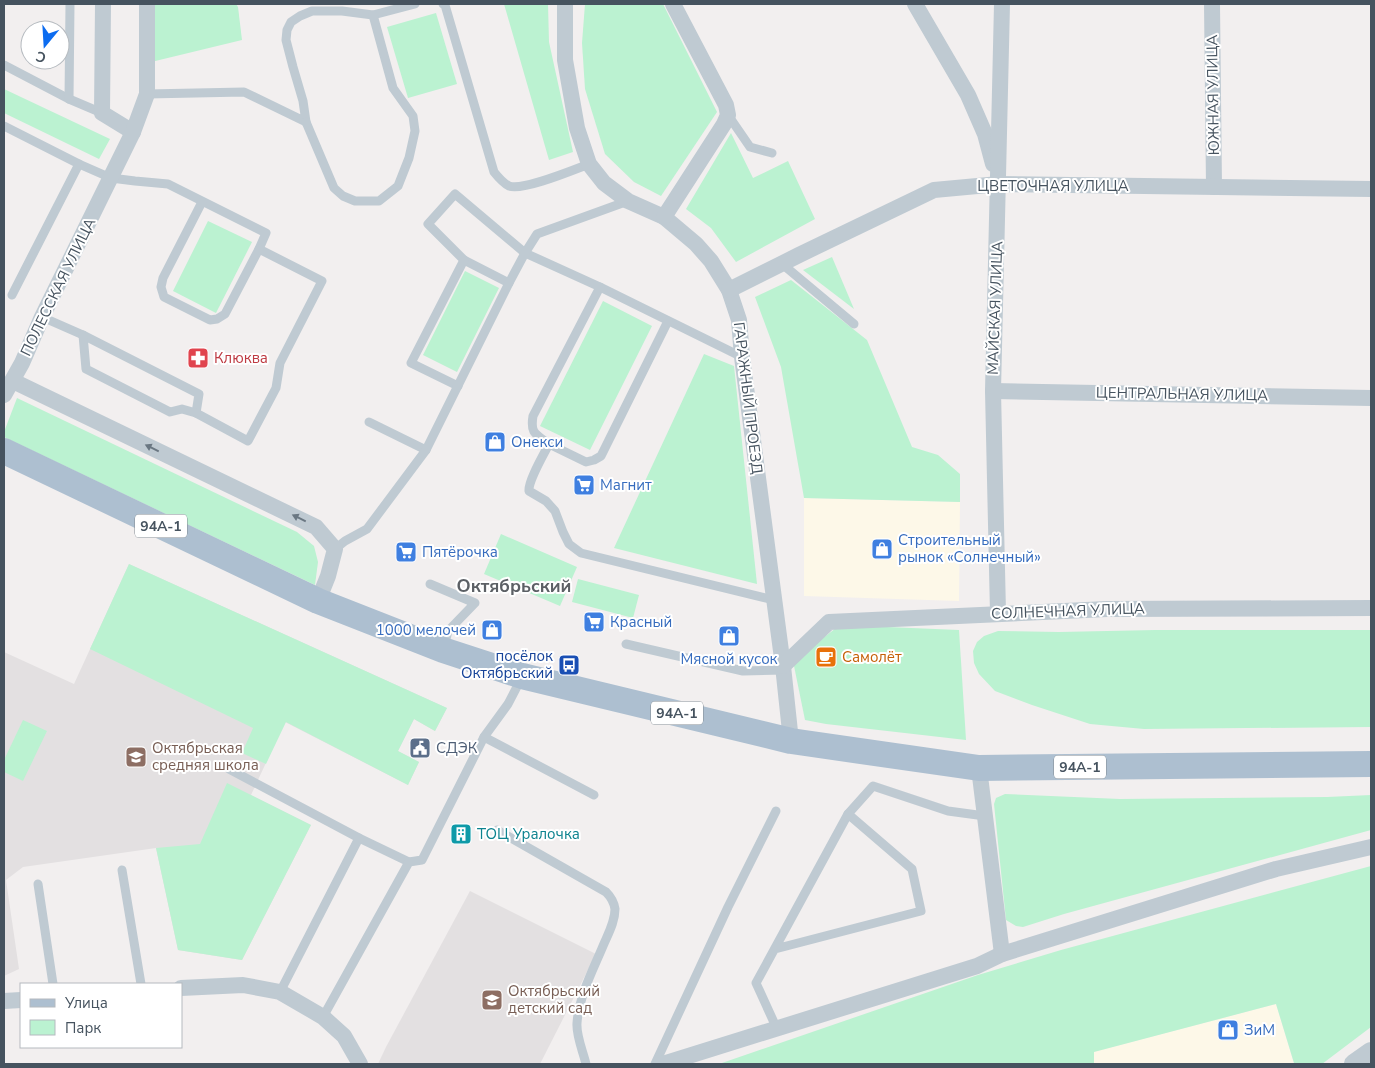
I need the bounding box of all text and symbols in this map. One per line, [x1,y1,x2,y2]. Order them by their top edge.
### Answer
north arrow [20,20,70,70]
street label: ЮЖНАЯ УЛИЦА [1202,34,1224,155]
text: С [33,46,49,67]
street label: ЦВЕТОЧНАЯ УЛИЦА [977,176,1129,196]
street label: ПОЛЕССКАЯ УЛИЦА [16,214,100,359]
street label: МАЙСКАЯ УЛИЦА [983,241,1007,375]
street label: ГАРАЖНЫЙ ПРОЕЗД [729,321,767,475]
pharmacy icon: Клюква [186,346,210,370]
place label: Клюква [214,348,268,368]
street label: ЦЕНТРАЛЬНАЯ УЛИЦА [1096,382,1268,406]
shop icon: Онекси [483,430,507,454]
place label: Онекси [511,432,563,452]
one-way arrow [145,444,159,452]
supermarket icon: Магнит [572,473,596,497]
place label: Магнит [600,475,652,495]
road number: 94А-1 [135,514,187,538]
one-way arrow [292,514,306,522]
place label: Строительный рынок «Солнечный» [898,530,1041,567]
shop icon: Строительный рынок «Солнечный» [870,537,894,561]
supermarket icon: Пятёрочка [394,540,418,564]
place label: Пятёрочка [422,542,498,562]
district label: Октябрьский [457,574,571,598]
street label: СОЛНЕЧНАЯ УЛИЦА [991,598,1145,624]
supermarket icon: Красный [582,610,606,634]
place label: Красный [610,612,672,632]
shop icon: 1000 мелочей [480,618,504,642]
place label: 1000 мелочей [376,620,476,640]
shop icon: Мясной кусок [717,624,741,648]
cafe icon: Самолёт [814,645,838,669]
place label: посёлок Октябрьский [461,646,553,683]
place label: Самолёт [842,647,902,667]
place label: Мясной кусок [680,649,778,669]
bus stop icon: посёлок Октябрьский [557,653,581,677]
road number: 94А-1 [651,701,703,724]
public building icon: СДЭК [408,736,432,760]
place label: Октябрьская средняя школа [152,738,259,775]
place label: СДЭК [436,738,478,758]
school or university icon: Октябрьская средняя школа [124,745,148,769]
road number: 94А-1 [1054,756,1106,779]
building icon: ТОЦ Уралочка [449,822,473,846]
place label: ТОЦ Уралочка [477,824,580,844]
place label: Октябрьский детский сад [508,981,600,1018]
legend [20,983,182,1048]
school or university icon: Октябрьский детский сад [480,988,504,1012]
text: Улица [64,993,108,1013]
text: Парк [65,1018,101,1038]
shop icon: ЗиМ [1216,1018,1240,1042]
place label: ЗиМ [1244,1020,1275,1040]

